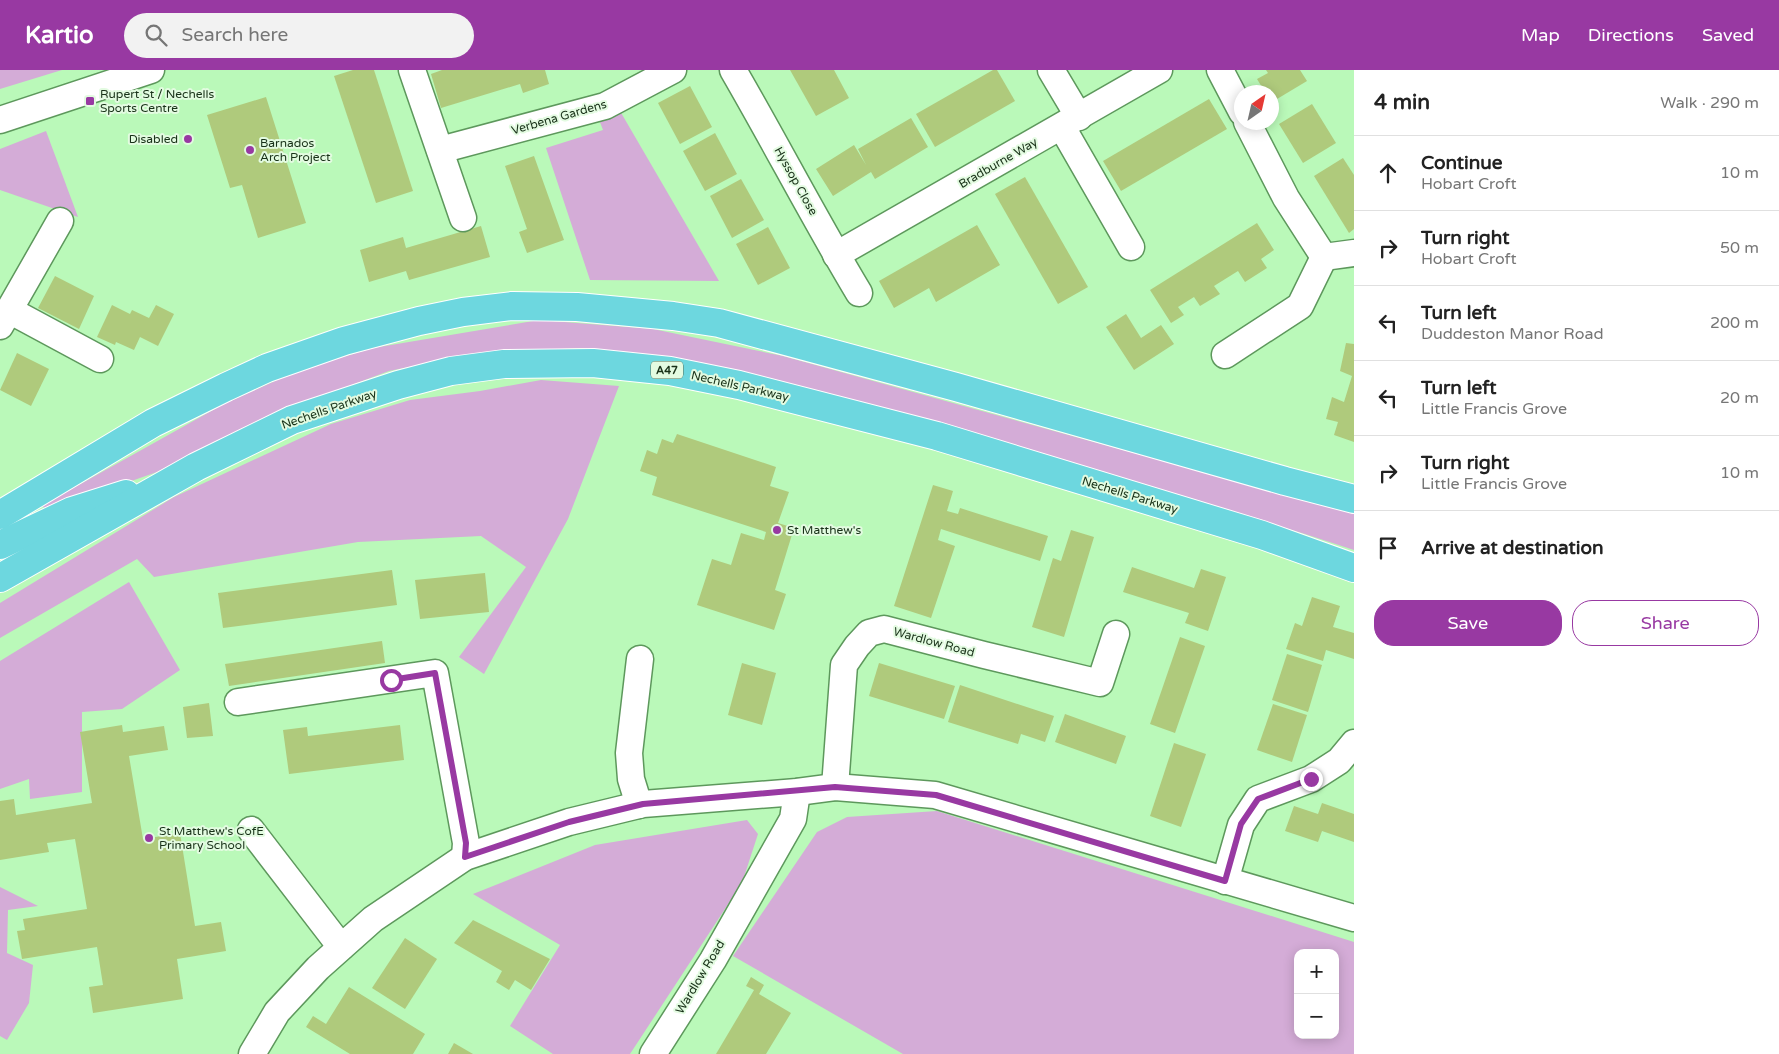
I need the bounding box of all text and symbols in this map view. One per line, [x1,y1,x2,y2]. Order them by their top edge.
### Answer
search box [124,13,474,58]
text: Kartio [25,21,94,50]
icon: search [142,21,170,49]
text: Search here [182,24,288,46]
text: Map [1521,24,1560,46]
text: Directions [1588,24,1674,46]
text: Saved [1702,24,1754,46]
north arrow [1234,85,1279,130]
place label: Rupert St / Nechells Sports Centre [100,87,215,115]
text: 4 min [1374,90,1430,115]
text: Walk · 290 m [1660,93,1759,113]
marker: Rupert St / Nechells Sports Centre [84,95,96,107]
street label: Verbena Gardens [510,97,608,137]
place label: Disabled [129,132,178,146]
marker: Disabled [182,133,194,145]
street label: Bradburne Way [956,135,1040,191]
place label: Barnados Arch Project [260,136,331,164]
marker: Barnados Arch Project [244,144,256,156]
street label: Hyssop Close [771,144,821,218]
text: Continue [1421,152,1503,174]
icon: ahead [1374,159,1402,187]
text: 10 m [1720,163,1759,183]
text: Hobart Croft [1421,174,1517,194]
text: Turn right [1421,227,1509,249]
icon: right [1374,234,1402,262]
text: 50 m [1720,238,1759,258]
text: Hobart Croft [1421,249,1517,269]
text: Turn left [1421,302,1497,324]
icon: left [1374,309,1402,337]
text: 200 m [1710,313,1759,333]
text: Duddeston Manor Road [1421,324,1604,344]
road number: A47 [651,362,683,378]
street label: Nechells Parkway [690,368,791,404]
text: Turn left [1421,377,1497,399]
icon: left [1374,384,1402,412]
street label: Nechells Parkway [280,386,379,432]
text: 20 m [1720,388,1759,408]
text: Little Francis Grove [1421,399,1567,419]
text: Turn right [1421,452,1509,474]
icon: right [1374,459,1402,487]
text: 10 m [1720,463,1759,483]
street label: Nechells Parkway [1080,474,1180,516]
text: Little Francis Grove [1421,474,1567,494]
place label: St Matthew's [787,523,861,537]
marker: St Matthew's [771,524,783,536]
icon: arrive [1374,534,1402,562]
text: Arrive at destination [1421,537,1604,559]
button: Save [1374,600,1562,646]
button: Share [1572,600,1759,646]
street label: Wardlow Road [892,624,976,660]
route start [380,669,403,692]
route end [1300,768,1323,791]
place label: St Matthew's CofE Primary School [159,824,264,852]
marker: St Matthew's CofE Primary School [143,832,155,844]
street label: Wardlow Road [673,938,727,1016]
map controls [1294,949,1339,1039]
button: + [1294,949,1339,994]
button: − [1294,994,1339,1039]

